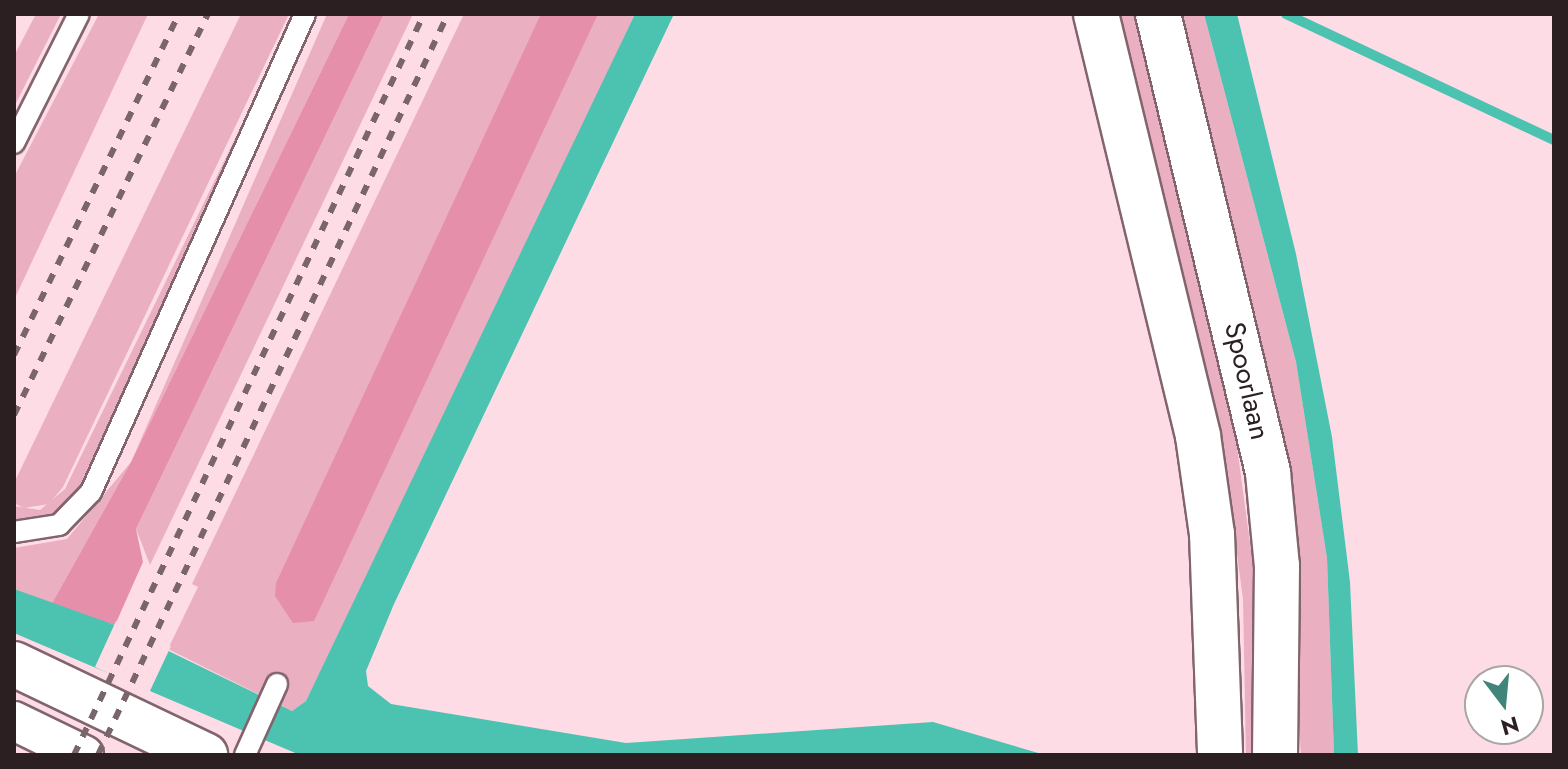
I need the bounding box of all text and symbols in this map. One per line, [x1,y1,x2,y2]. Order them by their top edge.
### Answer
street label: Spoorlaan [1217,319,1277,443]
north arrow [1464,665,1544,745]
text: N [1497,708,1523,744]

